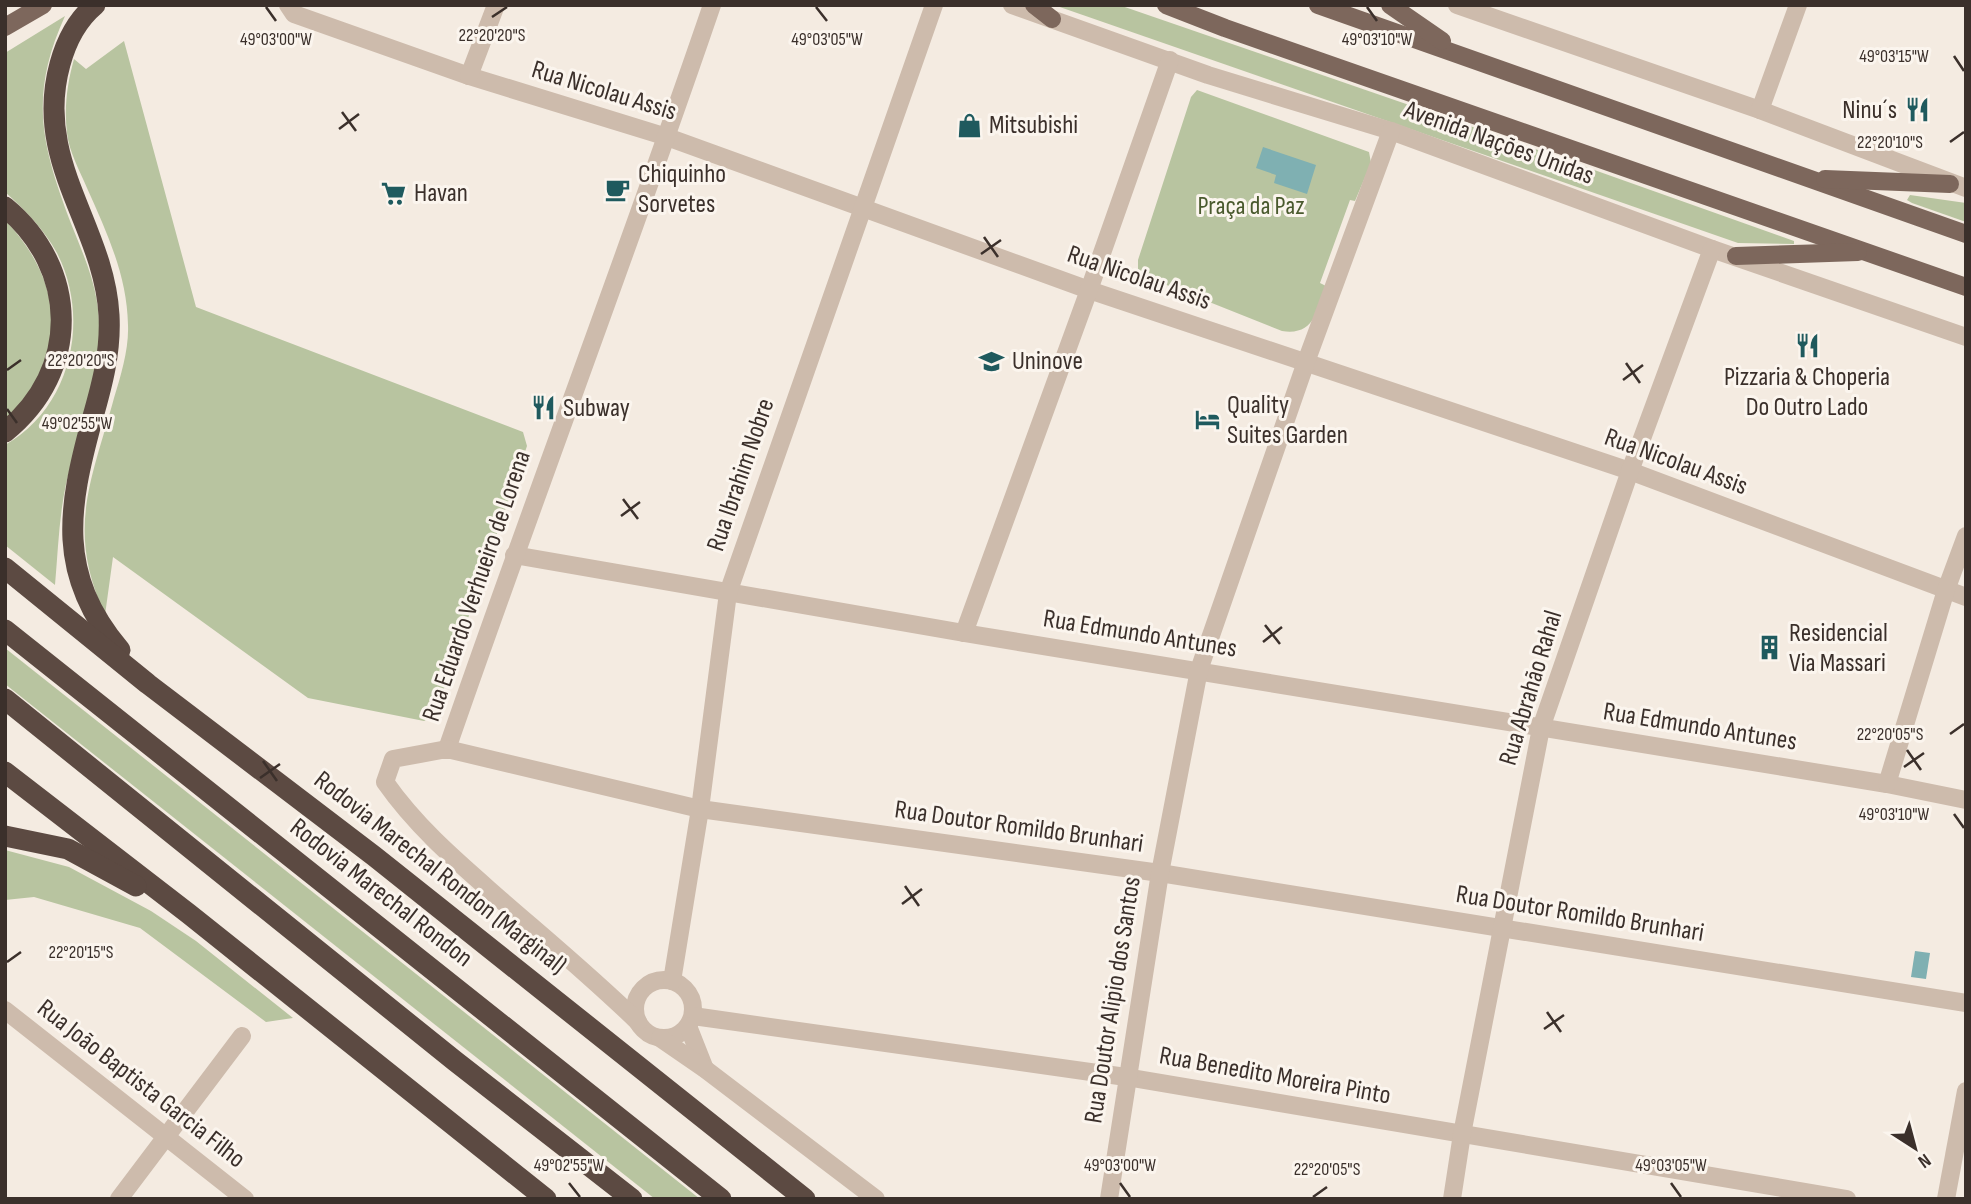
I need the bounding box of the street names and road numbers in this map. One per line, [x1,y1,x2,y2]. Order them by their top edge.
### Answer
street label: Rua Nicolau Assis [528,54,680,128]
street label: Avenida Nações Unidas [1399,94,1598,192]
street label: Rua Nicolau Assis [1063,239,1215,317]
street label: Rua Ibrahim Nobre [700,395,782,555]
street label: Rua Nicolau Assis [1600,422,1752,502]
street label: Rua Eduardo Verhueiro de Lorena [416,447,538,725]
street label: Rua Edmundo Antunes [1041,603,1239,665]
street label: Rua Abrahão Rahal [1493,607,1569,769]
street label: Rua Edmundo Antunes [1601,696,1799,758]
street label: Rodovia Marechal Rondon (Marginal) [308,765,572,981]
street label: Rua Doutor Romildo Brunhari [893,794,1145,860]
street label: Rodovia Marechal Rondon [284,812,478,974]
street label: Rua Doutor Alipio dos Santos [1078,875,1148,1125]
street label: Rua Doutor Romildo Brunhari [1454,879,1706,949]
street label: Rua João Baptista Garcia Filho [31,993,251,1175]
street label: Rua Benedito Moreira Pinto [1157,1040,1393,1112]

